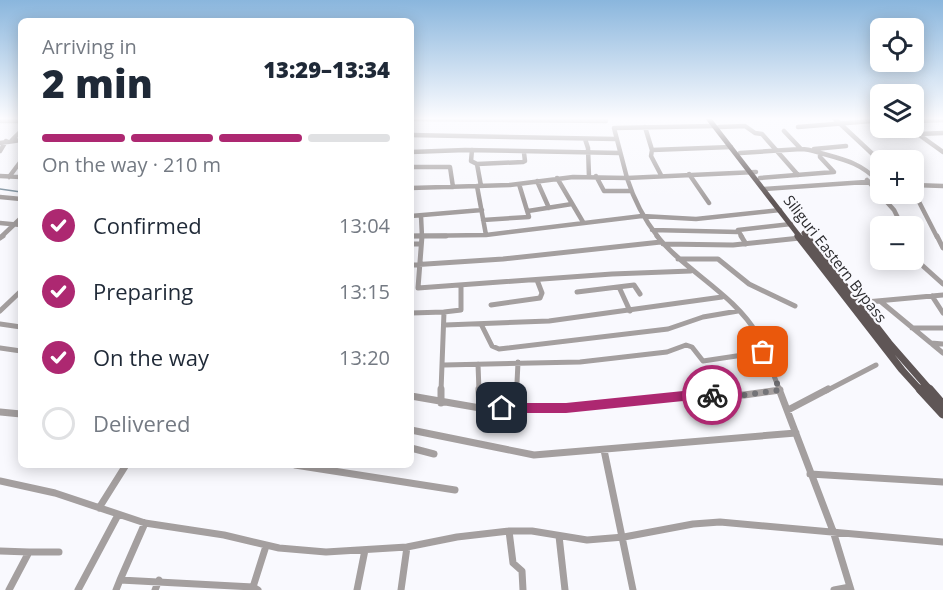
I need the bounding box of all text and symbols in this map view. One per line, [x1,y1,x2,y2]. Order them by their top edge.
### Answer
map controls [870,18,924,270]
button: locate [870,18,924,72]
text: Arriving in [42,33,137,60]
text: 13:29–13:34 [263,54,390,84]
text: 2 min [42,56,153,109]
button: layers [870,84,924,138]
button: + [870,150,924,204]
text: On the way · 210 m [42,151,221,178]
street label: Siliguri Eastern Bypass [780,191,892,326]
icon: check [42,209,75,242]
text: Confirmed [93,210,202,240]
text: 13:04 [339,212,390,239]
button: − [870,216,924,270]
icon: check [42,275,75,308]
text: Preparing [93,276,193,306]
text: 13:15 [339,278,390,305]
pin [737,326,788,377]
icon: bag [746,335,779,368]
icon: check [42,341,75,374]
text: On the way [93,342,209,372]
text: 13:20 [339,344,390,371]
courier [682,365,742,425]
icon: bike [696,379,729,412]
pin [476,382,527,433]
icon: home [485,391,518,424]
text: Delivered [93,408,191,438]

